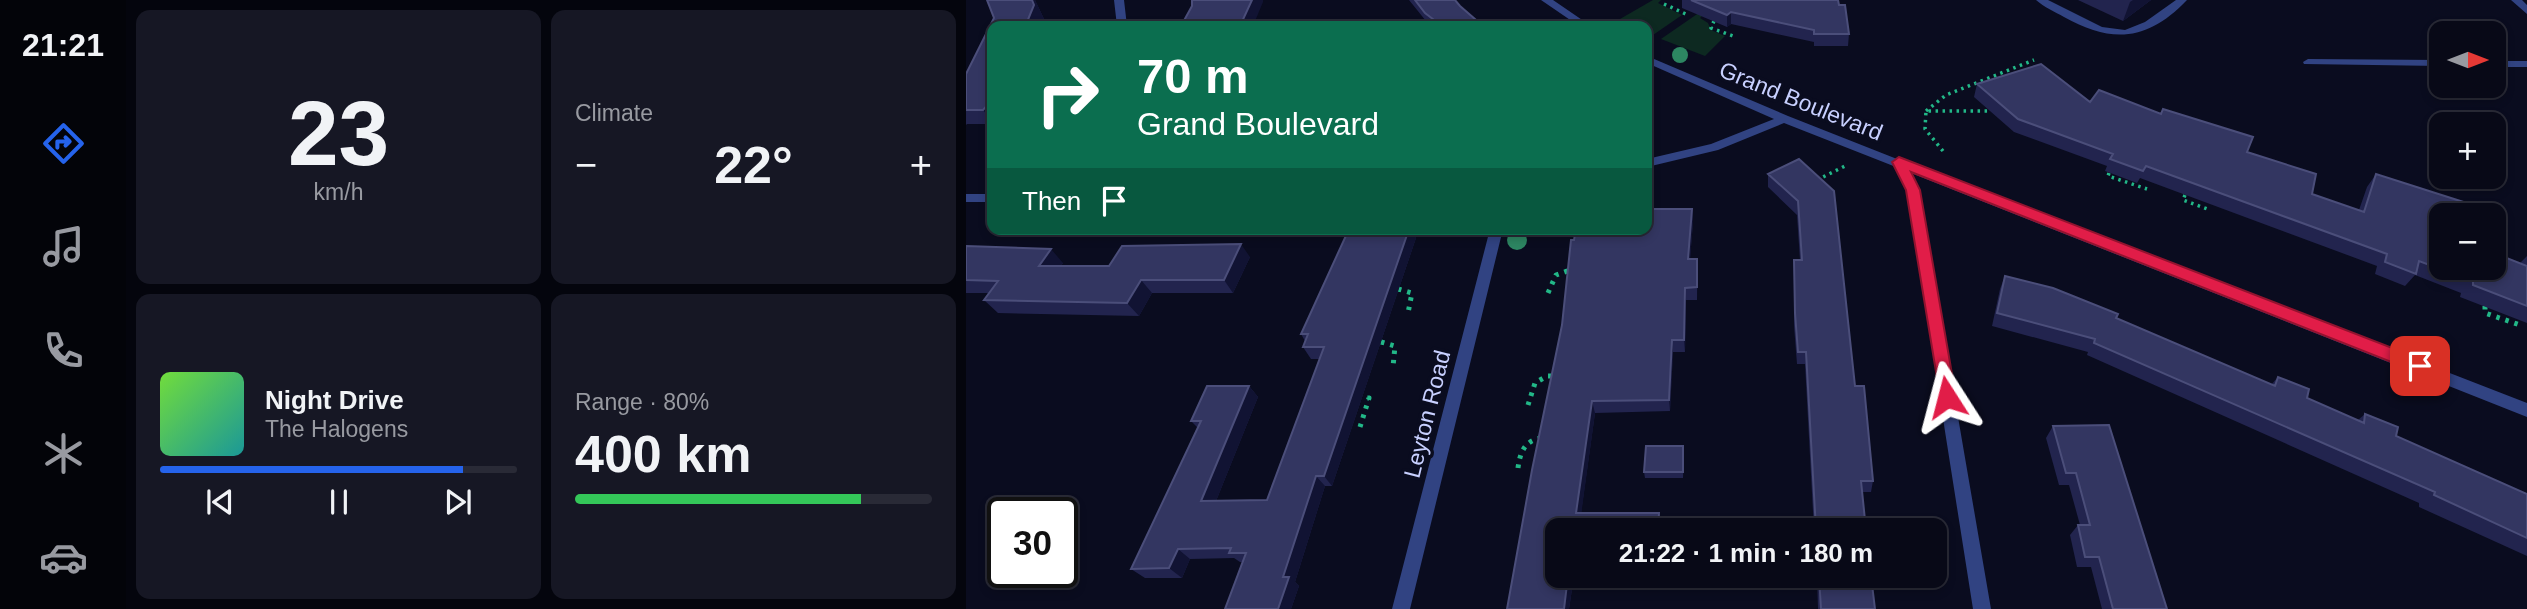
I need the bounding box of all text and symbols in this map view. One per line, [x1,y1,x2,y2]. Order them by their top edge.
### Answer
north arrow [2429,21,2506,98]
map controls [2429,21,2506,280]
text: 21:21 [22,27,104,63]
icon: right [1022,49,1113,140]
text: 70 m [1137,49,1249,103]
street label: Grand Boulevard [1716,56,1886,146]
text: 23 [288,83,389,184]
text: Climate [575,100,653,126]
text: Grand Boulevard [1137,106,1379,142]
button: + [2429,112,2506,189]
icon: directions [39,119,88,168]
text: 22° [714,136,793,194]
text: − [575,144,597,186]
text: + [910,144,932,186]
text: km/h [314,179,363,205]
icon: arrive [1095,182,1133,220]
text: Then [1022,186,1081,216]
button: − [2429,203,2506,280]
icon: music [39,222,88,271]
icon: phone [39,326,88,375]
pin [2390,336,2450,396]
icon: arrive [2401,347,2439,385]
street label: Leyton Road [1399,348,1455,480]
position arrow [1910,360,1984,434]
text: Night Drive [265,385,404,415]
text: Range · 80% [575,389,709,415]
text: The Halogens [265,416,408,442]
text: 400 km [575,425,751,483]
icon: climate [39,429,88,478]
icon: previous [201,483,239,521]
icon: pause [320,483,358,521]
icon: next [439,483,477,521]
speed limit sign: 30 [987,497,1078,588]
icon: car [39,533,88,582]
text: 21:22 · 1 min · 180 m [1619,538,1873,568]

